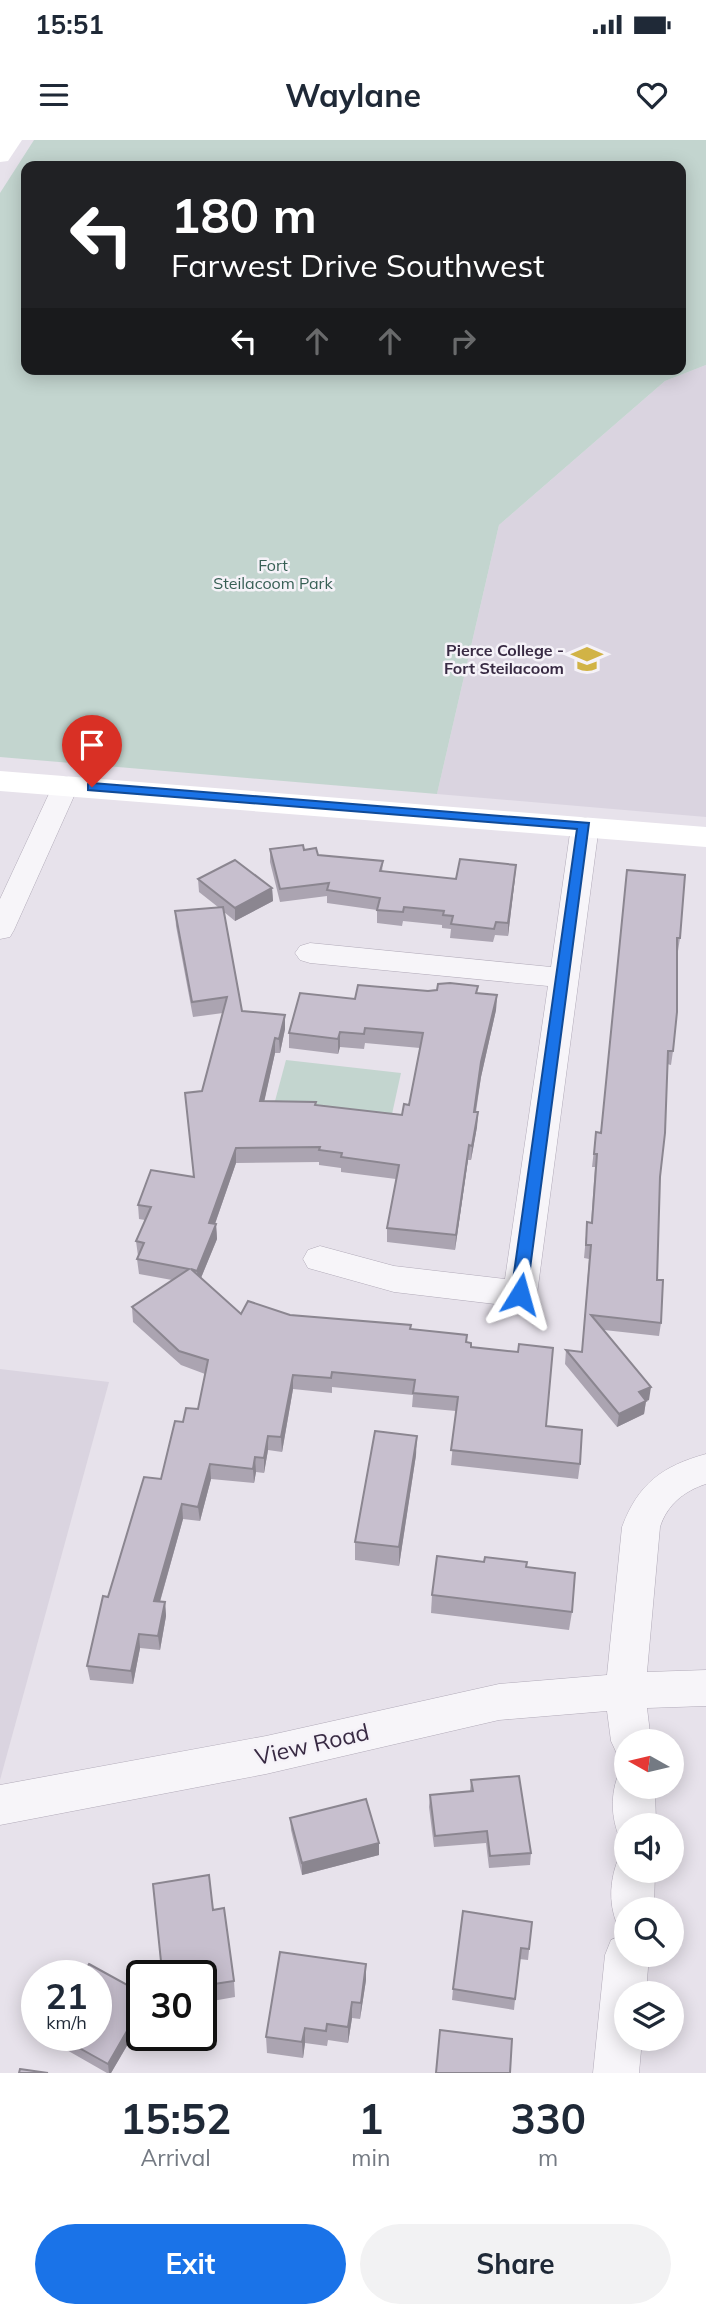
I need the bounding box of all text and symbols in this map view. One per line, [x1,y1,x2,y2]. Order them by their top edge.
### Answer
text: 15:51 [35,8,104,41]
text: Waylane [285,75,421,115]
icon: menu [35,76,73,114]
icon: heart [633,76,671,114]
text: 180 m [171,184,317,245]
icon: left [56,189,147,280]
text: Farwest Drive Southwest [171,245,544,285]
icon: left [225,322,263,360]
icon: ahead [298,322,336,360]
icon: ahead [371,322,409,360]
icon: right [444,322,482,360]
park label: Fort Steilacoom Park [213,555,333,593]
place label: Pierce College - Fort Steilacoom [444,640,564,678]
school or university icon: Pierce College - Fort Steilacoom [570,642,604,676]
pin [62,715,122,787]
icon: arrive [73,726,111,764]
position arrow [483,1257,557,1331]
street label: View Road [252,1717,372,1771]
north arrow [614,1729,684,1799]
map controls [614,1729,684,2051]
button: sound [614,1813,684,1883]
button: search [614,1897,684,1967]
speed limit sign: 30 [126,1960,217,2051]
text: 21 [45,1974,88,2018]
button: layers [614,1981,684,2051]
text: km/h [46,2011,87,2034]
text: 15:52 [120,2092,231,2145]
text: 1 [358,2092,383,2145]
text: 330 [510,2092,586,2145]
text: Arrival [140,2143,211,2172]
text: min [351,2143,390,2172]
text: m [538,2143,558,2172]
button: Exit [35,2224,346,2304]
button: Share [360,2224,671,2304]

